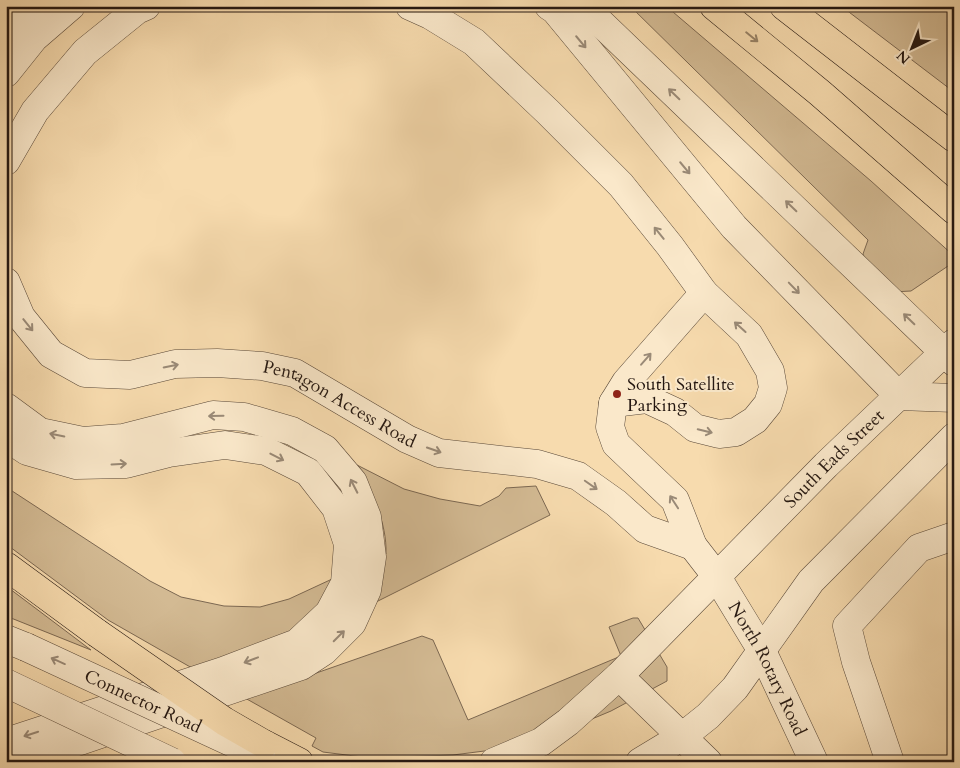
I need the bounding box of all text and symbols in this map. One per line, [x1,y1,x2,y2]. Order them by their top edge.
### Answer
north arrow [888,22,938,72]
one-way arrow [745,32,758,43]
one-way arrow [576,36,587,49]
text: N [893,46,914,68]
one-way arrow [668,88,680,100]
one-way arrow [679,161,691,174]
one-way arrow [785,200,798,212]
one-way arrow [654,226,665,239]
one-way arrow [788,282,800,294]
one-way arrow [902,313,915,325]
one-way arrow [22,318,33,331]
one-way arrow [734,321,747,333]
one-way arrow [641,352,652,365]
street label: Pentagon Access Road [261,354,420,454]
one-way arrow [162,360,178,370]
place label: South Satellite Parking [627,372,735,418]
marker: South Satellite Parking [611,388,623,400]
street label: South Eads Street [778,403,890,514]
one-way arrow [208,411,224,421]
one-way arrow [696,426,712,436]
one-way arrow [50,430,66,440]
one-way arrow [426,446,441,455]
one-way arrow [270,452,285,462]
one-way arrow [110,460,126,469]
one-way arrow [349,478,359,493]
one-way arrow [584,480,598,490]
one-way arrow [669,495,679,509]
street label: North Rotary Road [722,597,813,740]
one-way arrow [333,630,345,642]
one-way arrow [51,656,66,666]
one-way arrow [244,656,260,665]
street label: Connector Road [80,663,206,739]
one-way arrow [24,730,39,739]

